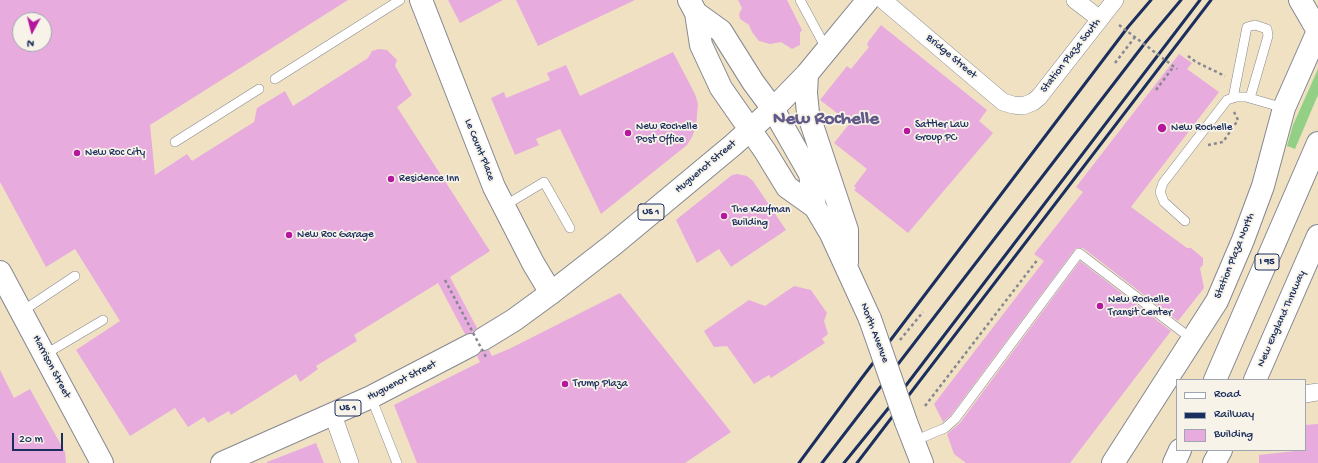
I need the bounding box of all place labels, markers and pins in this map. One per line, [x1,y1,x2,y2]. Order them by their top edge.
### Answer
place label: Sattler Law Group PC [915,118,968,144]
place label: New Rochelle Post Office [636,120,697,146]
place label: New Rochelle [1171,121,1232,135]
marker: New Rochelle [1156,122,1168,134]
marker: Sattler Law Group PC [902,126,912,136]
marker: New Rochelle Post Office [623,128,633,138]
place label: New Roc City [85,146,145,160]
marker: New Roc City [72,148,82,158]
place label: Residence Inn [399,172,459,186]
marker: Residence Inn [386,174,396,184]
place label: The Kaufman Building [732,203,790,229]
marker: The Kaufman Building [719,211,729,221]
place label: New Roc Garage [297,228,374,242]
marker: New Roc Garage [284,230,294,240]
place label: New Rochelle Transit Center [1108,293,1172,319]
marker: New Rochelle Transit Center [1095,301,1105,311]
place label: Trump Plaza [573,377,628,391]
marker: Trump Plaza [560,379,570,389]

